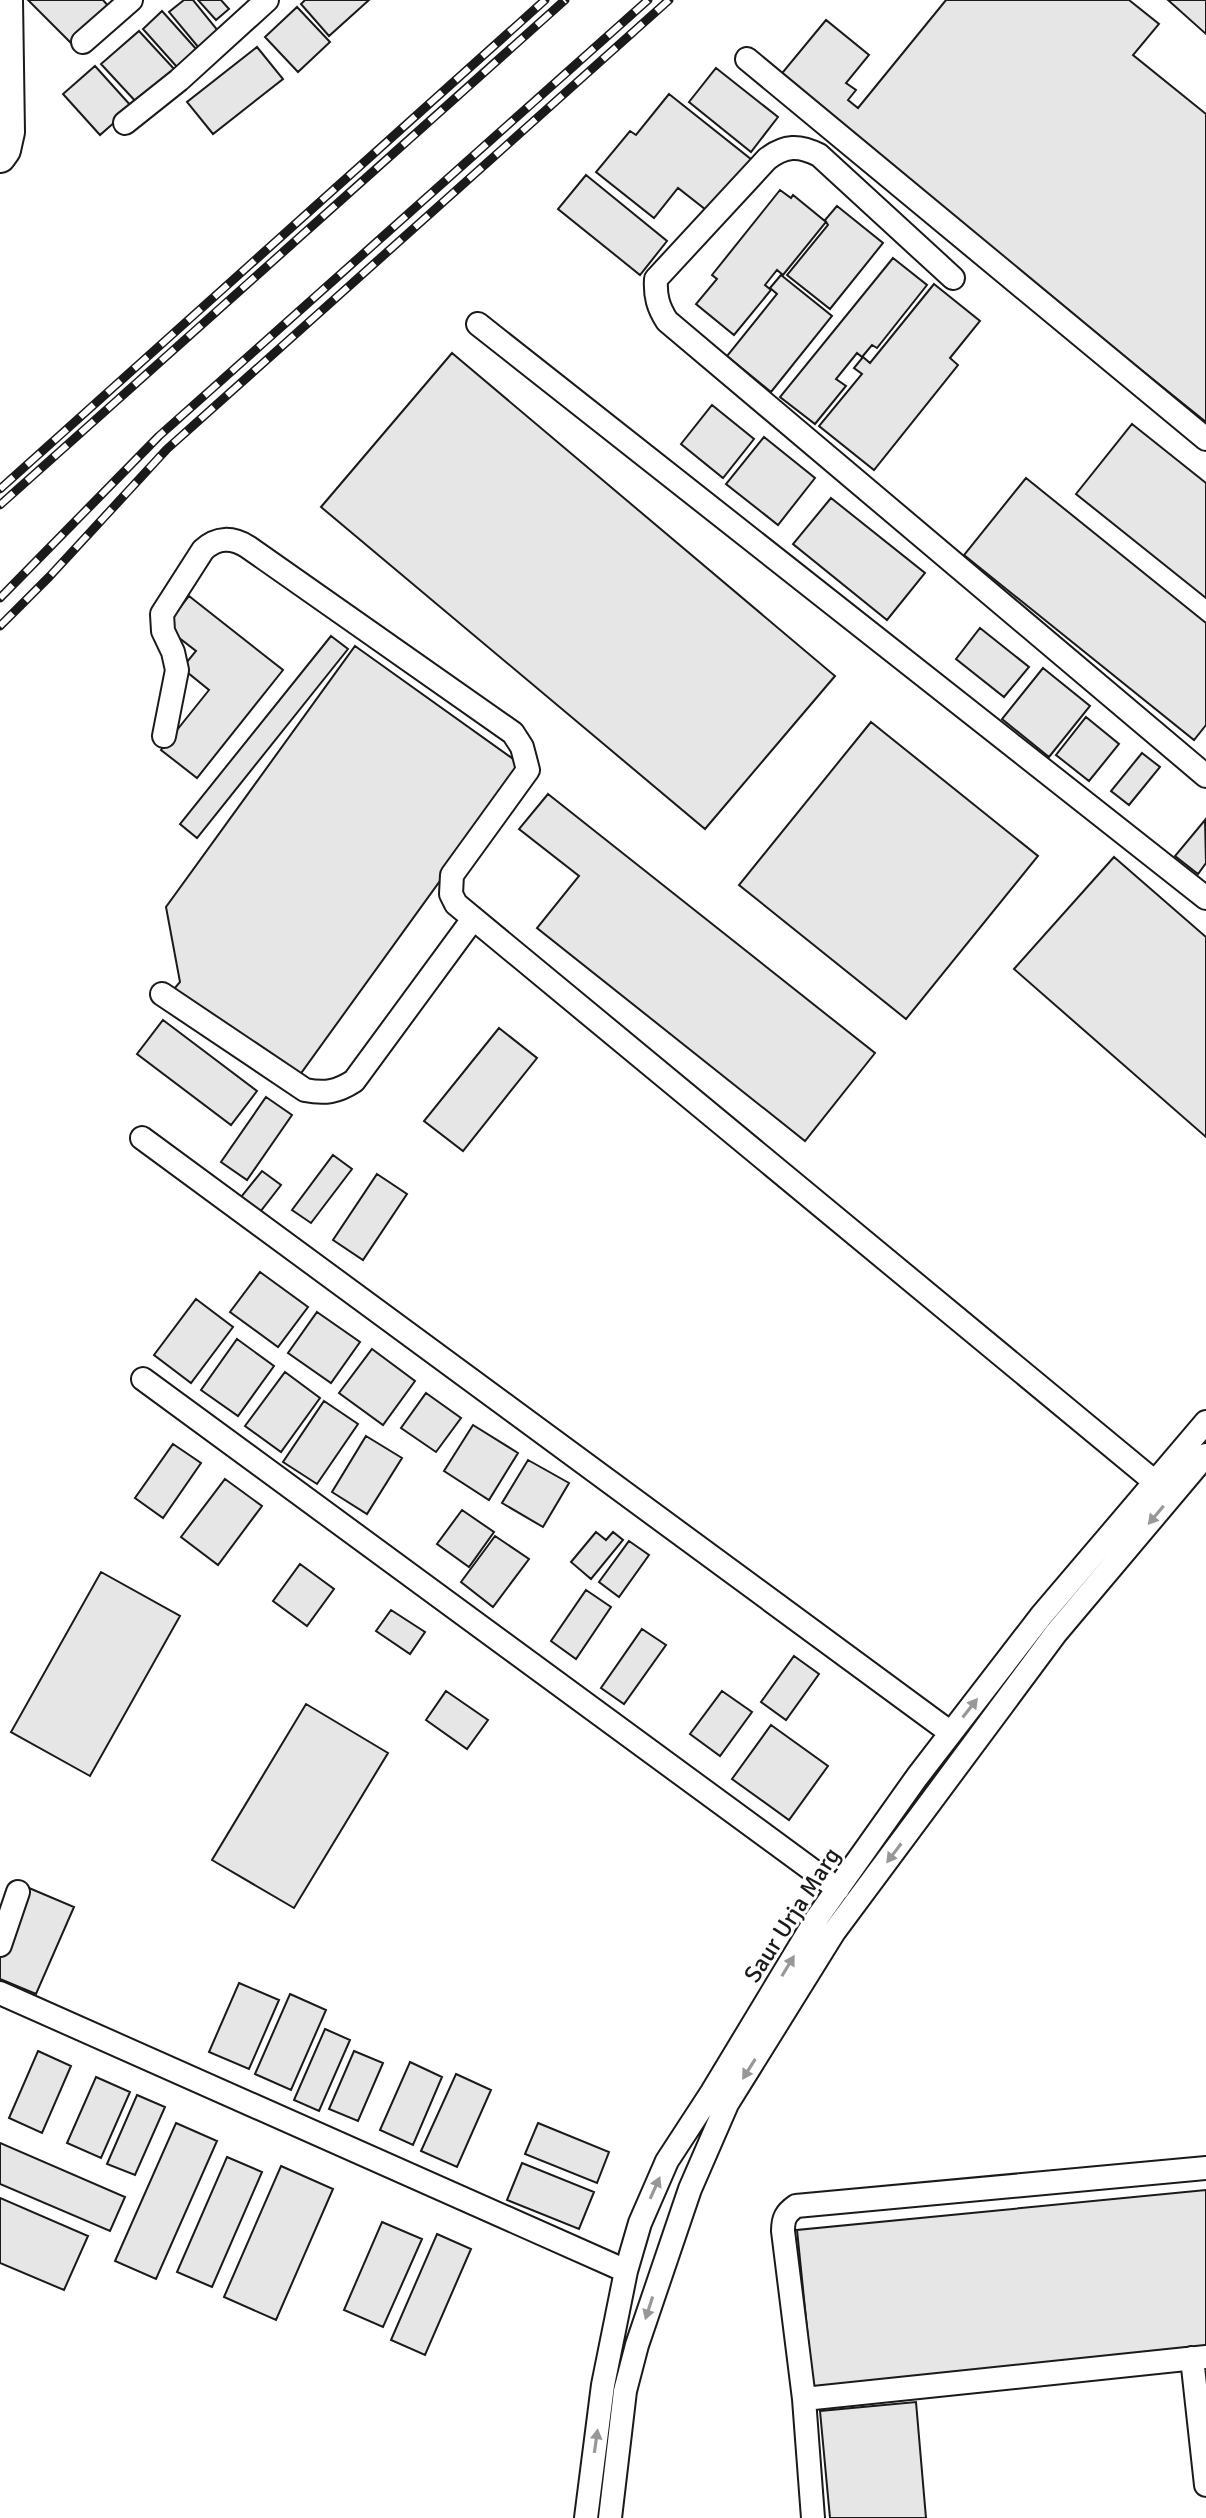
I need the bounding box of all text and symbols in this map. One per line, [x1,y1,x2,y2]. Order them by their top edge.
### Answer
one-way arrow [1148,1505,1165,1525]
one-way arrow [962,1698,978,1718]
street label: Saur Urja Marg [737,1842,847,1988]
one-way arrow [886,1843,902,1863]
one-way arrow [781,1955,795,1977]
one-way arrow [741,2058,756,2079]
one-way arrow [648,2177,661,2200]
one-way arrow [643,2296,655,2320]
one-way arrow [589,2428,602,2453]

